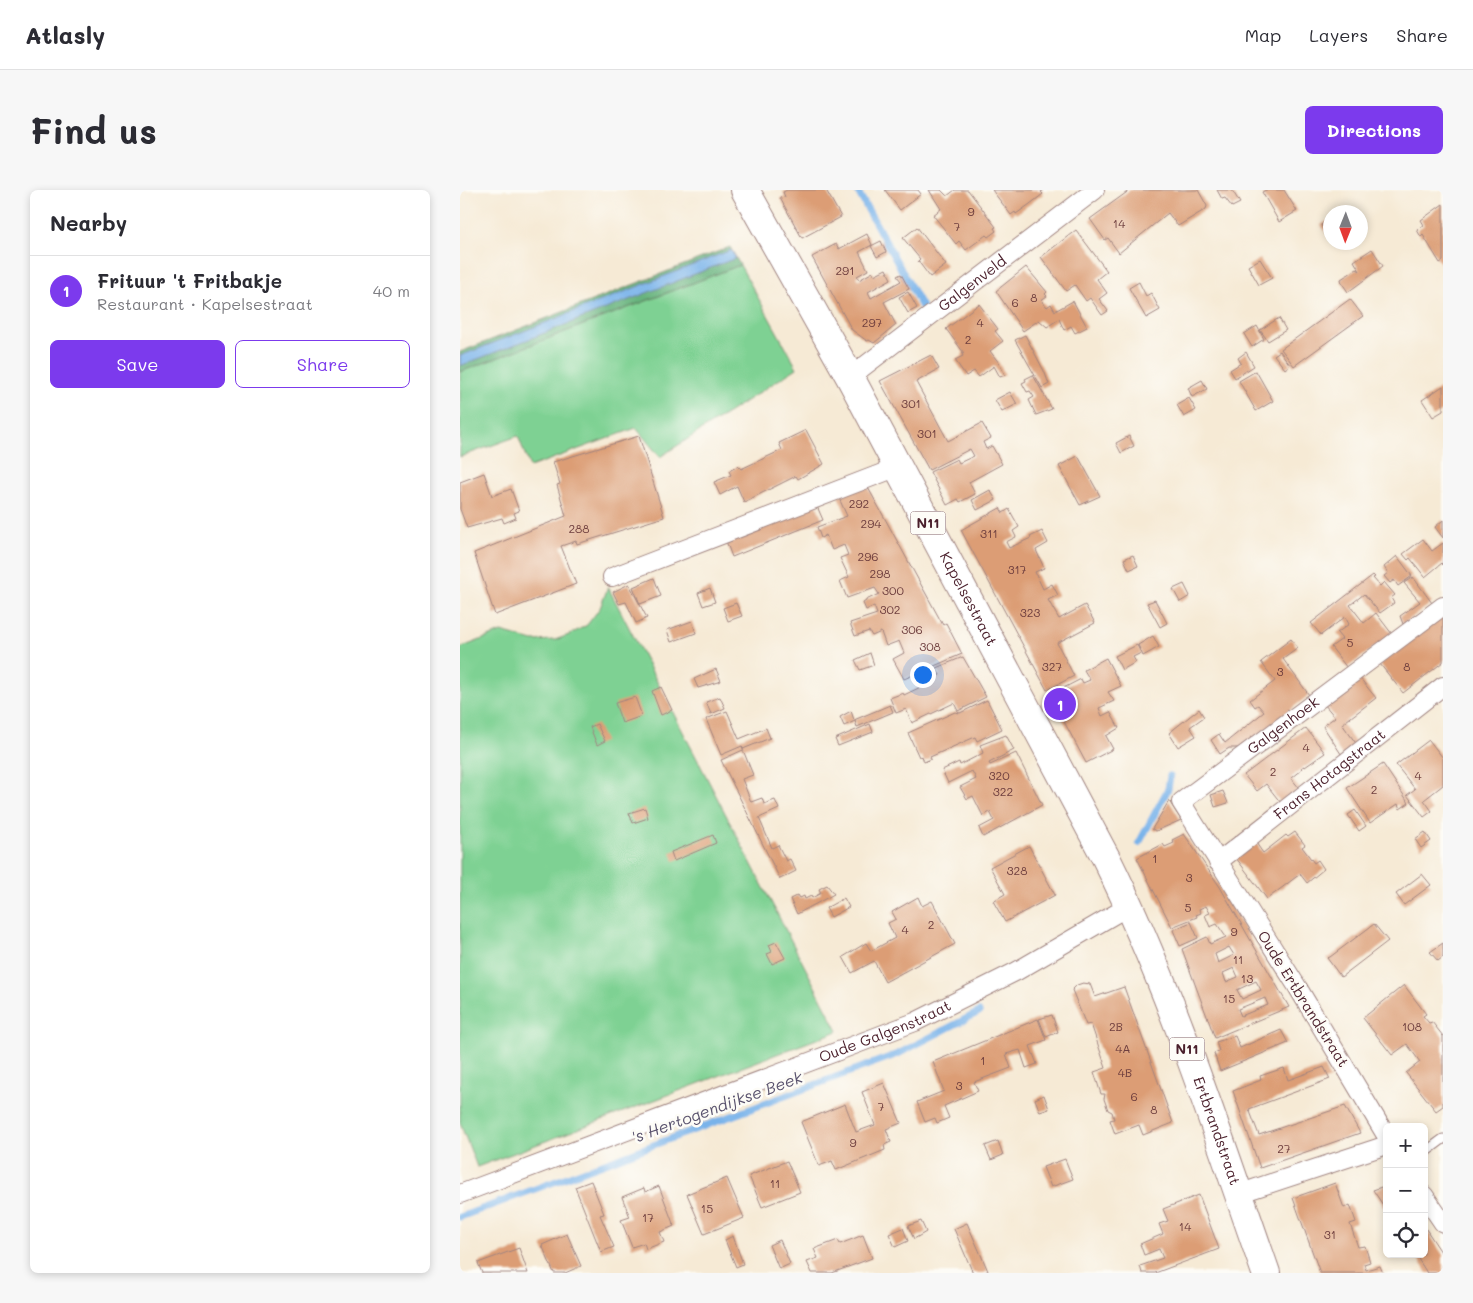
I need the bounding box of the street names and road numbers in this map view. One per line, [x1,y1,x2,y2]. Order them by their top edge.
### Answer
street label: Galgenveld [934,250,1010,315]
road number: N11 [910,512,946,534]
street label: Kapelsestraat [936,548,1002,649]
street label: Galgenhoek [1243,691,1323,758]
street label: Frans Hotagstraat [1269,724,1389,824]
street label: Oude Ertbrandstraat [1254,926,1354,1071]
street label: Oude Galgenstraat [816,995,954,1066]
road number: N11 [1170,1038,1204,1061]
street label: Ertbrandstraat [1189,1074,1246,1188]

